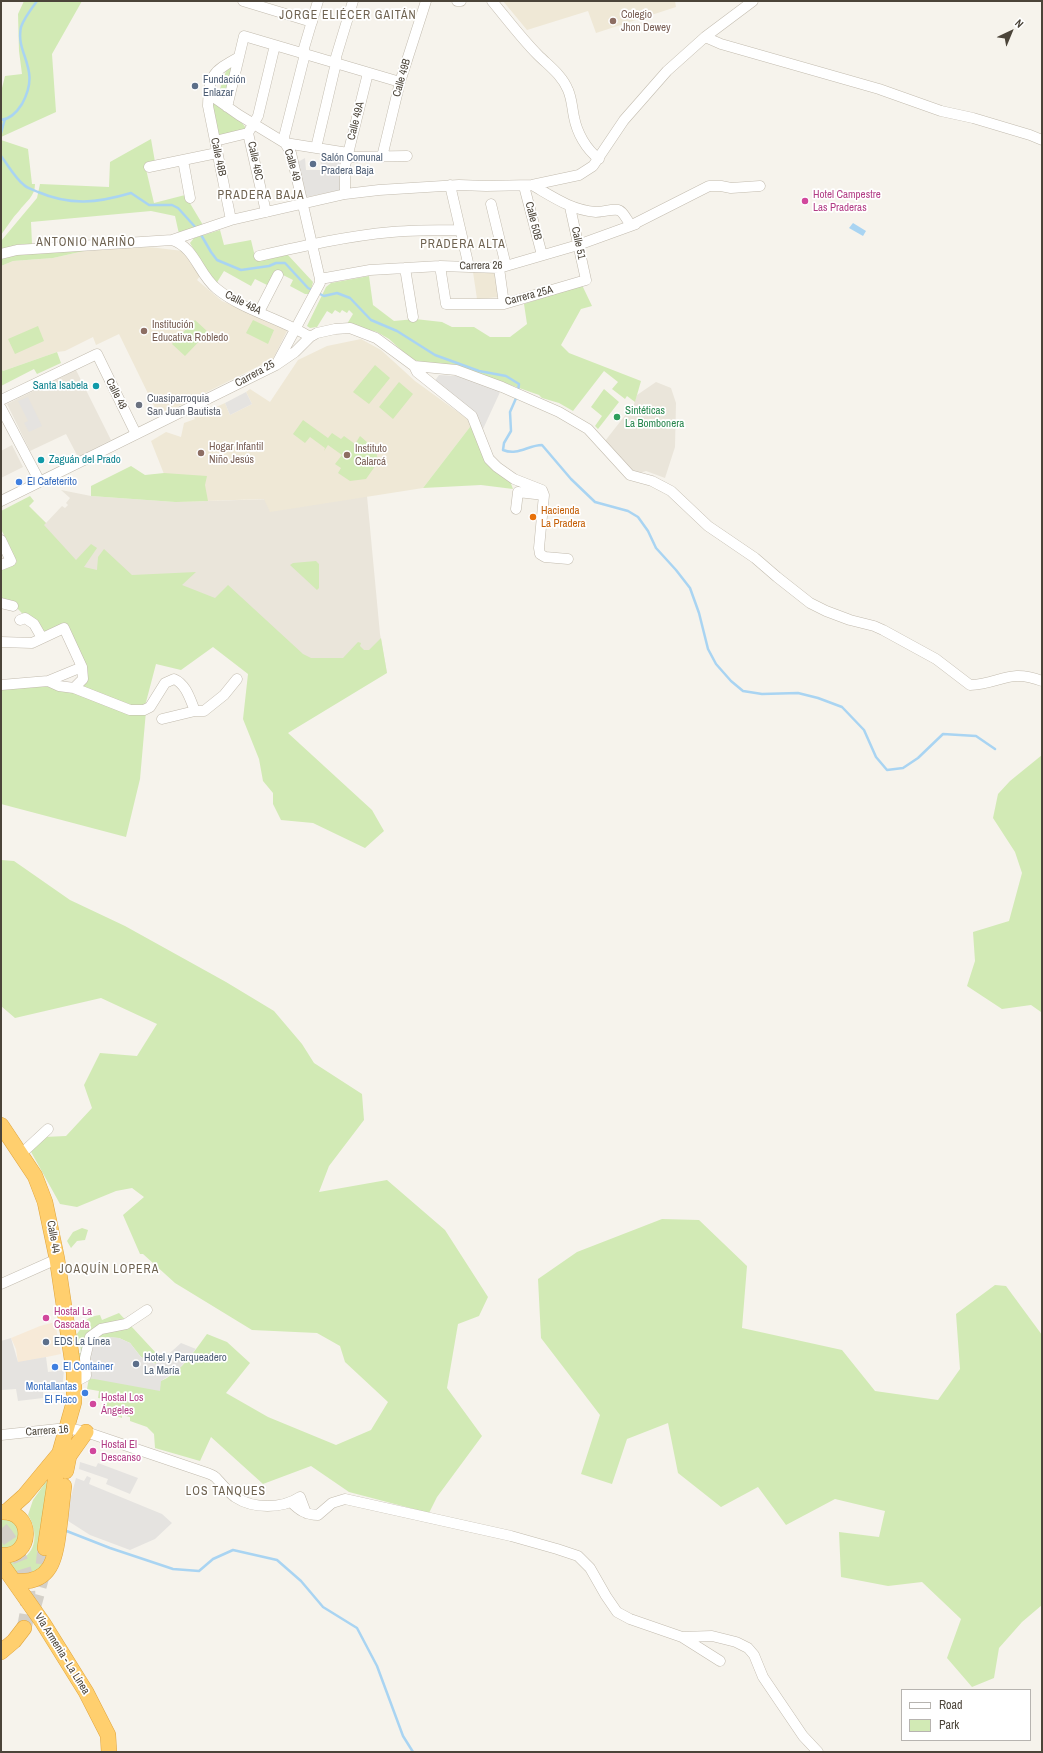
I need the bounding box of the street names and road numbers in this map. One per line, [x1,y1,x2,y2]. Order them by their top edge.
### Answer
street label: Calle 49B [390,57,414,99]
street label: Calle 49A [345,100,367,142]
street label: Calle 48B [207,137,229,177]
street label: Calle 48C [244,140,266,182]
street label: Calle 49 [281,147,303,183]
street label: Calle 50B [522,200,544,242]
street label: Calle 51 [568,225,588,261]
street label: Carrera 26 [459,259,503,273]
street label: Carrera 25A [504,283,554,309]
street label: Calle 48A [223,288,263,318]
street label: Carrera 25 [233,358,277,390]
street label: Calle 48 [103,376,129,412]
street label: Calle 44 [44,1220,62,1254]
street label: Carrera 16 [25,1423,69,1439]
street label: Vía Armenia - La Línea [32,1611,92,1697]

